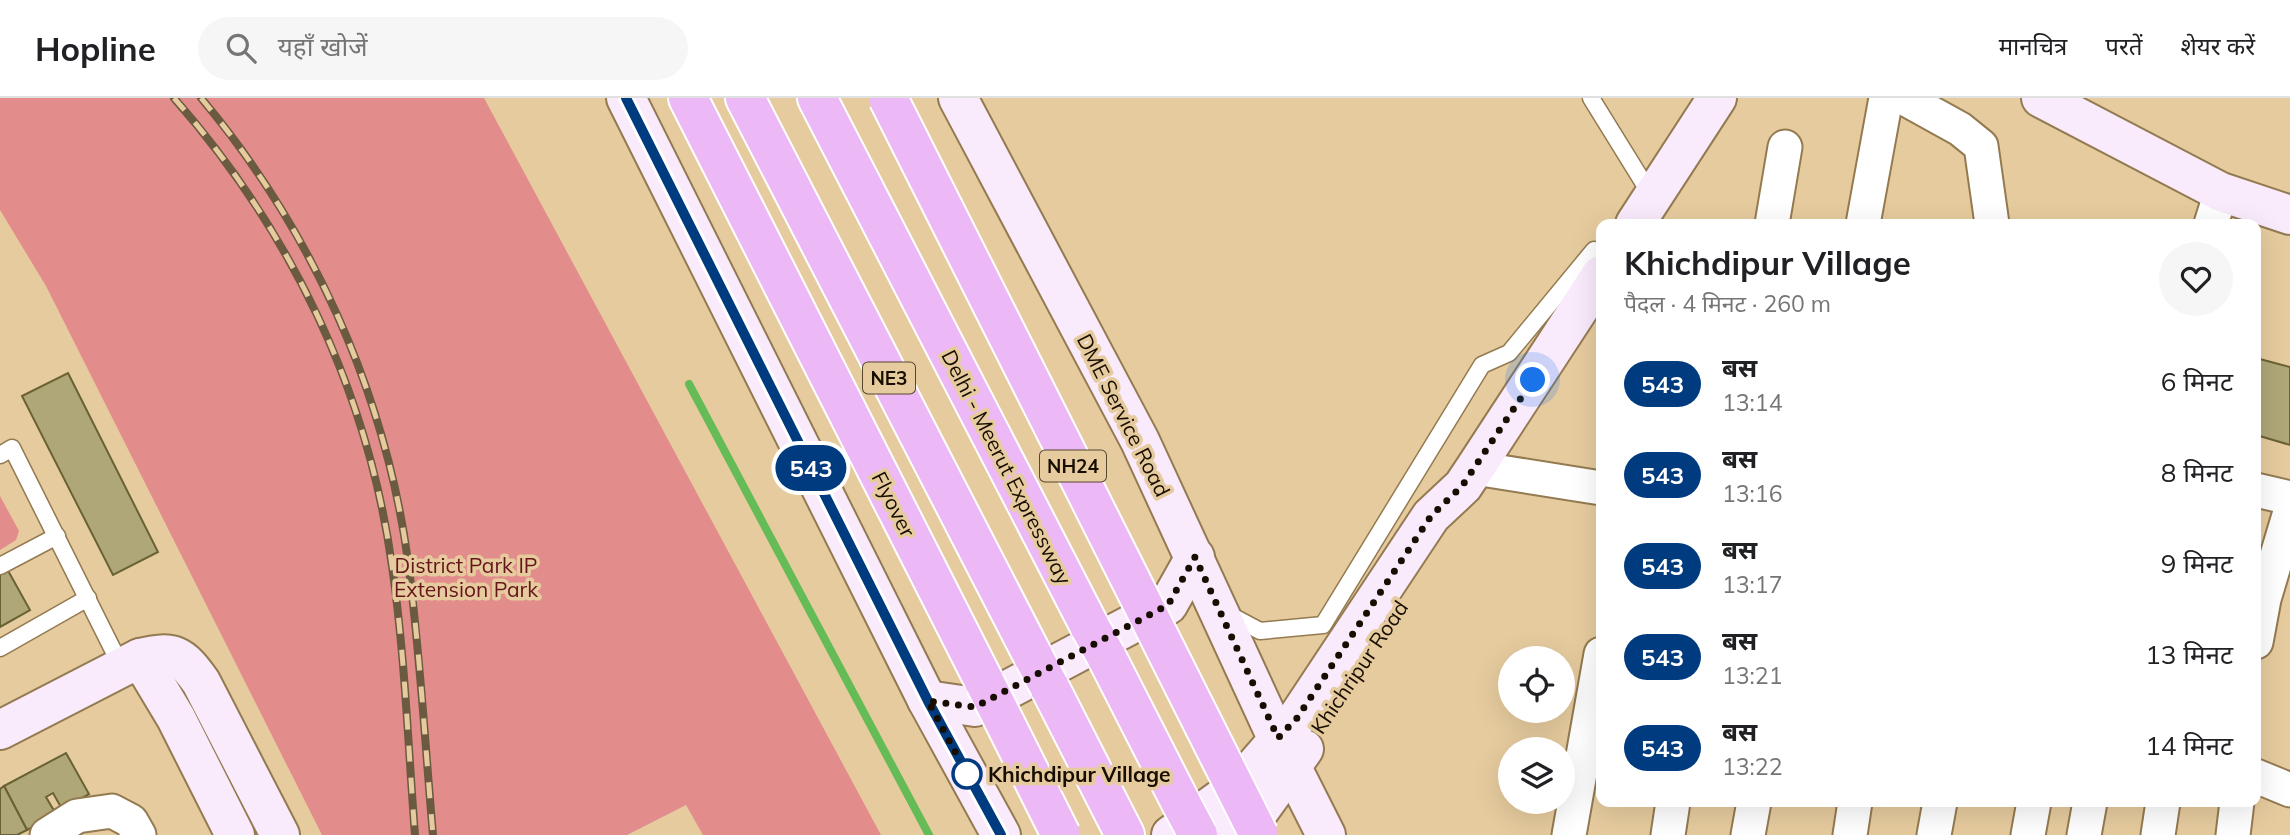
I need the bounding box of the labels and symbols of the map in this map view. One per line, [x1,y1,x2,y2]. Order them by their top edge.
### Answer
street label: DME Service Road [1072,329,1176,501]
street label: Delhi - Meerut Expressway [936,345,1078,589]
road number: NE3 [863,362,915,394]
your location [1515,362,1550,397]
line badge: 543 [771,445,851,491]
road number: NH24 [1040,450,1106,482]
street label: Flyover [867,467,922,541]
park label: District Park IP Extension Park [394,552,538,602]
street label: Khichripur Road [1305,595,1413,739]
marker: Khichdipur Village [952,759,982,789]
place label: Khichdipur Village [988,761,1171,787]

